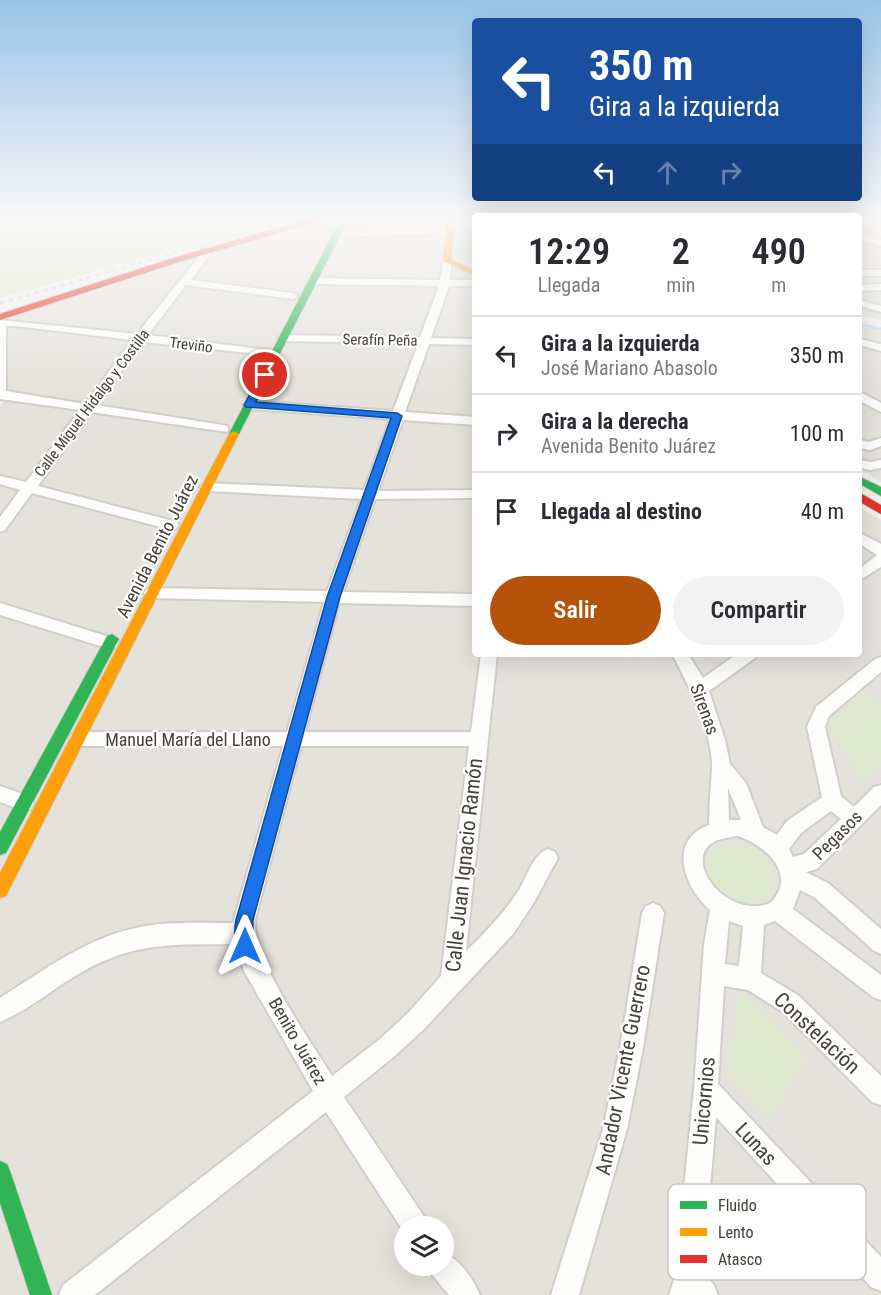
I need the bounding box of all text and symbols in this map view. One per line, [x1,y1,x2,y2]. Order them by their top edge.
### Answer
text: 350 m [589,41,694,90]
icon: left [490,42,568,120]
text: Gira a la izquierda [589,91,780,123]
icon: left [588,156,621,189]
icon: ahead [651,156,684,189]
icon: right [714,156,747,189]
text: 12:29 [528,231,610,273]
text: 2 [672,231,690,273]
text: 490 [752,231,806,273]
text: Llegada [538,273,600,297]
text: min [666,273,695,297]
text: m [771,273,786,297]
street label: Calle Miguel Hidalgo y Costilla [31,326,153,480]
street label: Serafín Peña [342,330,418,350]
text: Gira a la izquierda [541,331,700,356]
street label: Treviño [168,333,214,357]
icon: left [490,339,523,372]
text: 350 m [790,343,844,368]
pin [239,349,290,400]
text: José Mariano Abasolo [541,356,718,380]
icon: arrive [248,358,281,391]
text: Gira a la derecha [541,409,689,434]
icon: right [490,417,523,450]
text: 100 m [790,421,844,446]
text: Avenida Benito Juárez [541,434,716,458]
street label: Avenida Benito Juárez [112,471,202,621]
icon: arrive [490,495,523,528]
text: Llegada al destino [541,499,702,524]
text: 40 m [801,499,844,524]
button: Salir [490,576,661,645]
button: Compartir [673,576,844,645]
street label: Sirenas [686,681,724,737]
street label: Manuel María del Llano [105,729,271,750]
street label: Calle Juan Ignacio Ramón [441,757,487,973]
street label: Pegasos [808,806,866,864]
position arrow [213,914,277,978]
street label: Andador Vicente Guerrero [591,963,655,1177]
street label: Constelación [769,987,865,1079]
street label: Benito Juárez [265,994,331,1088]
street label: Unicornios [688,1056,720,1146]
street label: Lunas [730,1118,782,1170]
legend [668,1184,866,1280]
text: Fluido [718,1196,757,1215]
map controls [394,1216,454,1276]
button: layers [394,1216,454,1276]
text: Lento [718,1223,753,1242]
text: Atasco [718,1250,762,1269]

